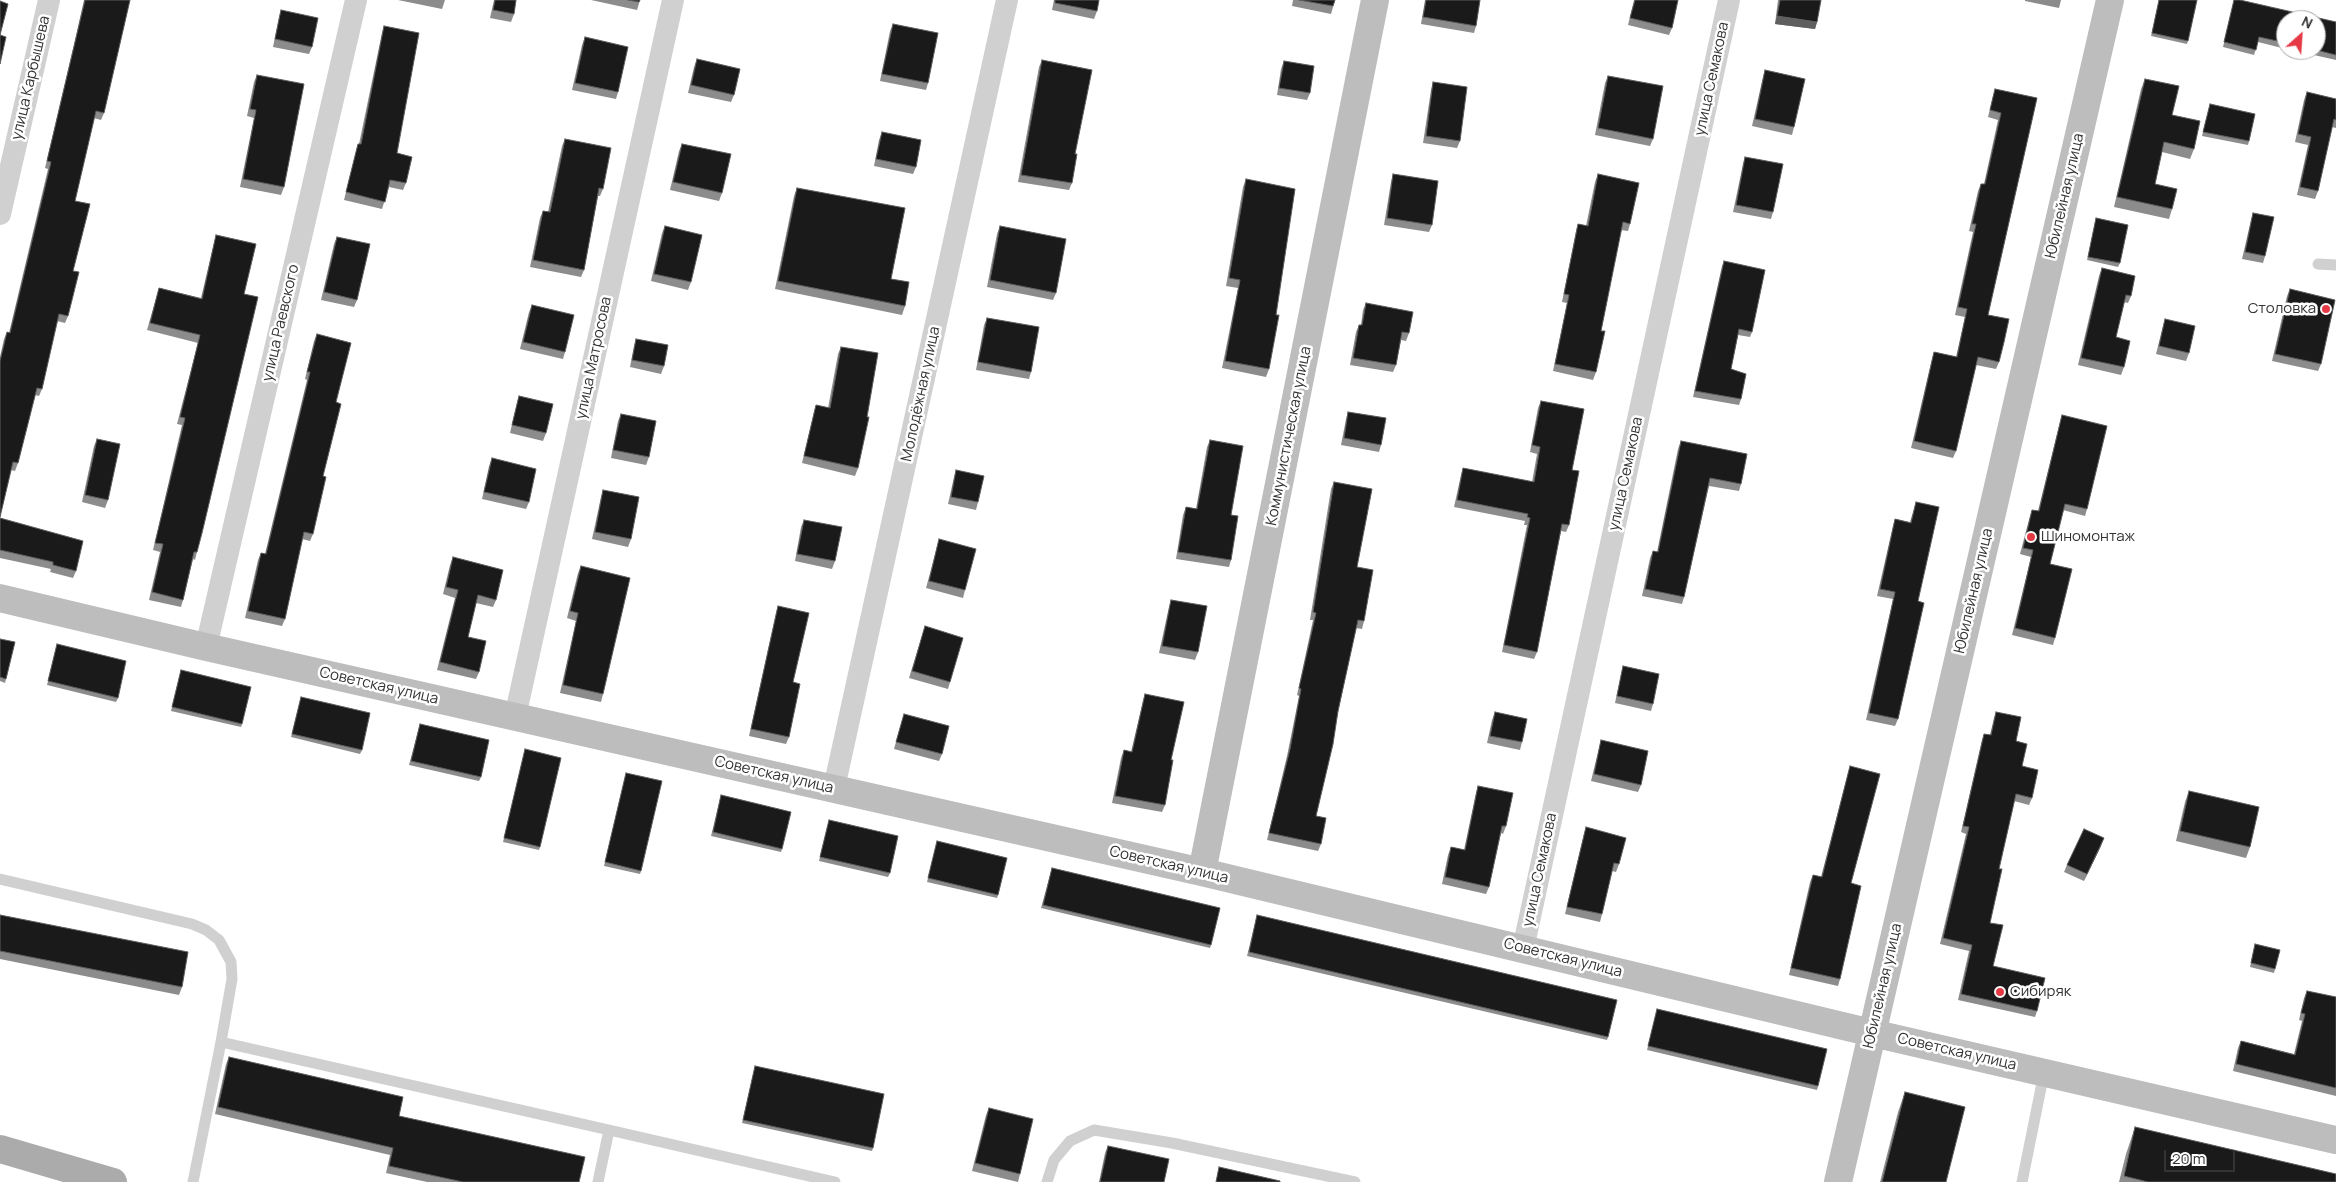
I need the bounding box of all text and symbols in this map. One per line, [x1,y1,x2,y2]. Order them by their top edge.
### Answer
north arrow [2276,10,2326,60]
text: N [2299,11,2316,33]
street label: улица Карбышева [8,14,54,142]
street label: улица Семакова [1691,20,1733,138]
street label: Юбилейная улица [2042,132,2088,260]
street label: улица Раевского [259,263,303,383]
street label: улица Матросова [572,295,616,421]
place label: Столовка [2248,300,2316,318]
marker: Столовка [2320,303,2332,315]
street label: Молодёжная улица [898,325,944,463]
street label: Коммунистическая улица [1263,345,1315,527]
street label: улица Семакова [1605,415,1647,533]
street label: Юбилейная улица [1951,527,1997,655]
place label: Шиномонтаж [2041,528,2135,546]
marker: Шиномонтаж [2025,531,2037,543]
street label: Советская улица [318,664,440,708]
street label: Советская улица [713,753,835,797]
street label: улица Семакова [1519,811,1561,929]
street label: Советская улица [1108,843,1230,887]
street label: Юбилейная улица [1860,922,1906,1050]
street label: Советская улица [1502,935,1624,981]
place label: Сибиряк [2010,983,2071,1001]
marker: Сибиряк [1994,986,2006,998]
street label: Советская улица [1896,1030,2018,1074]
scale bar [2166,1140,2237,1172]
text: 20 m [2172,1148,2205,1169]

